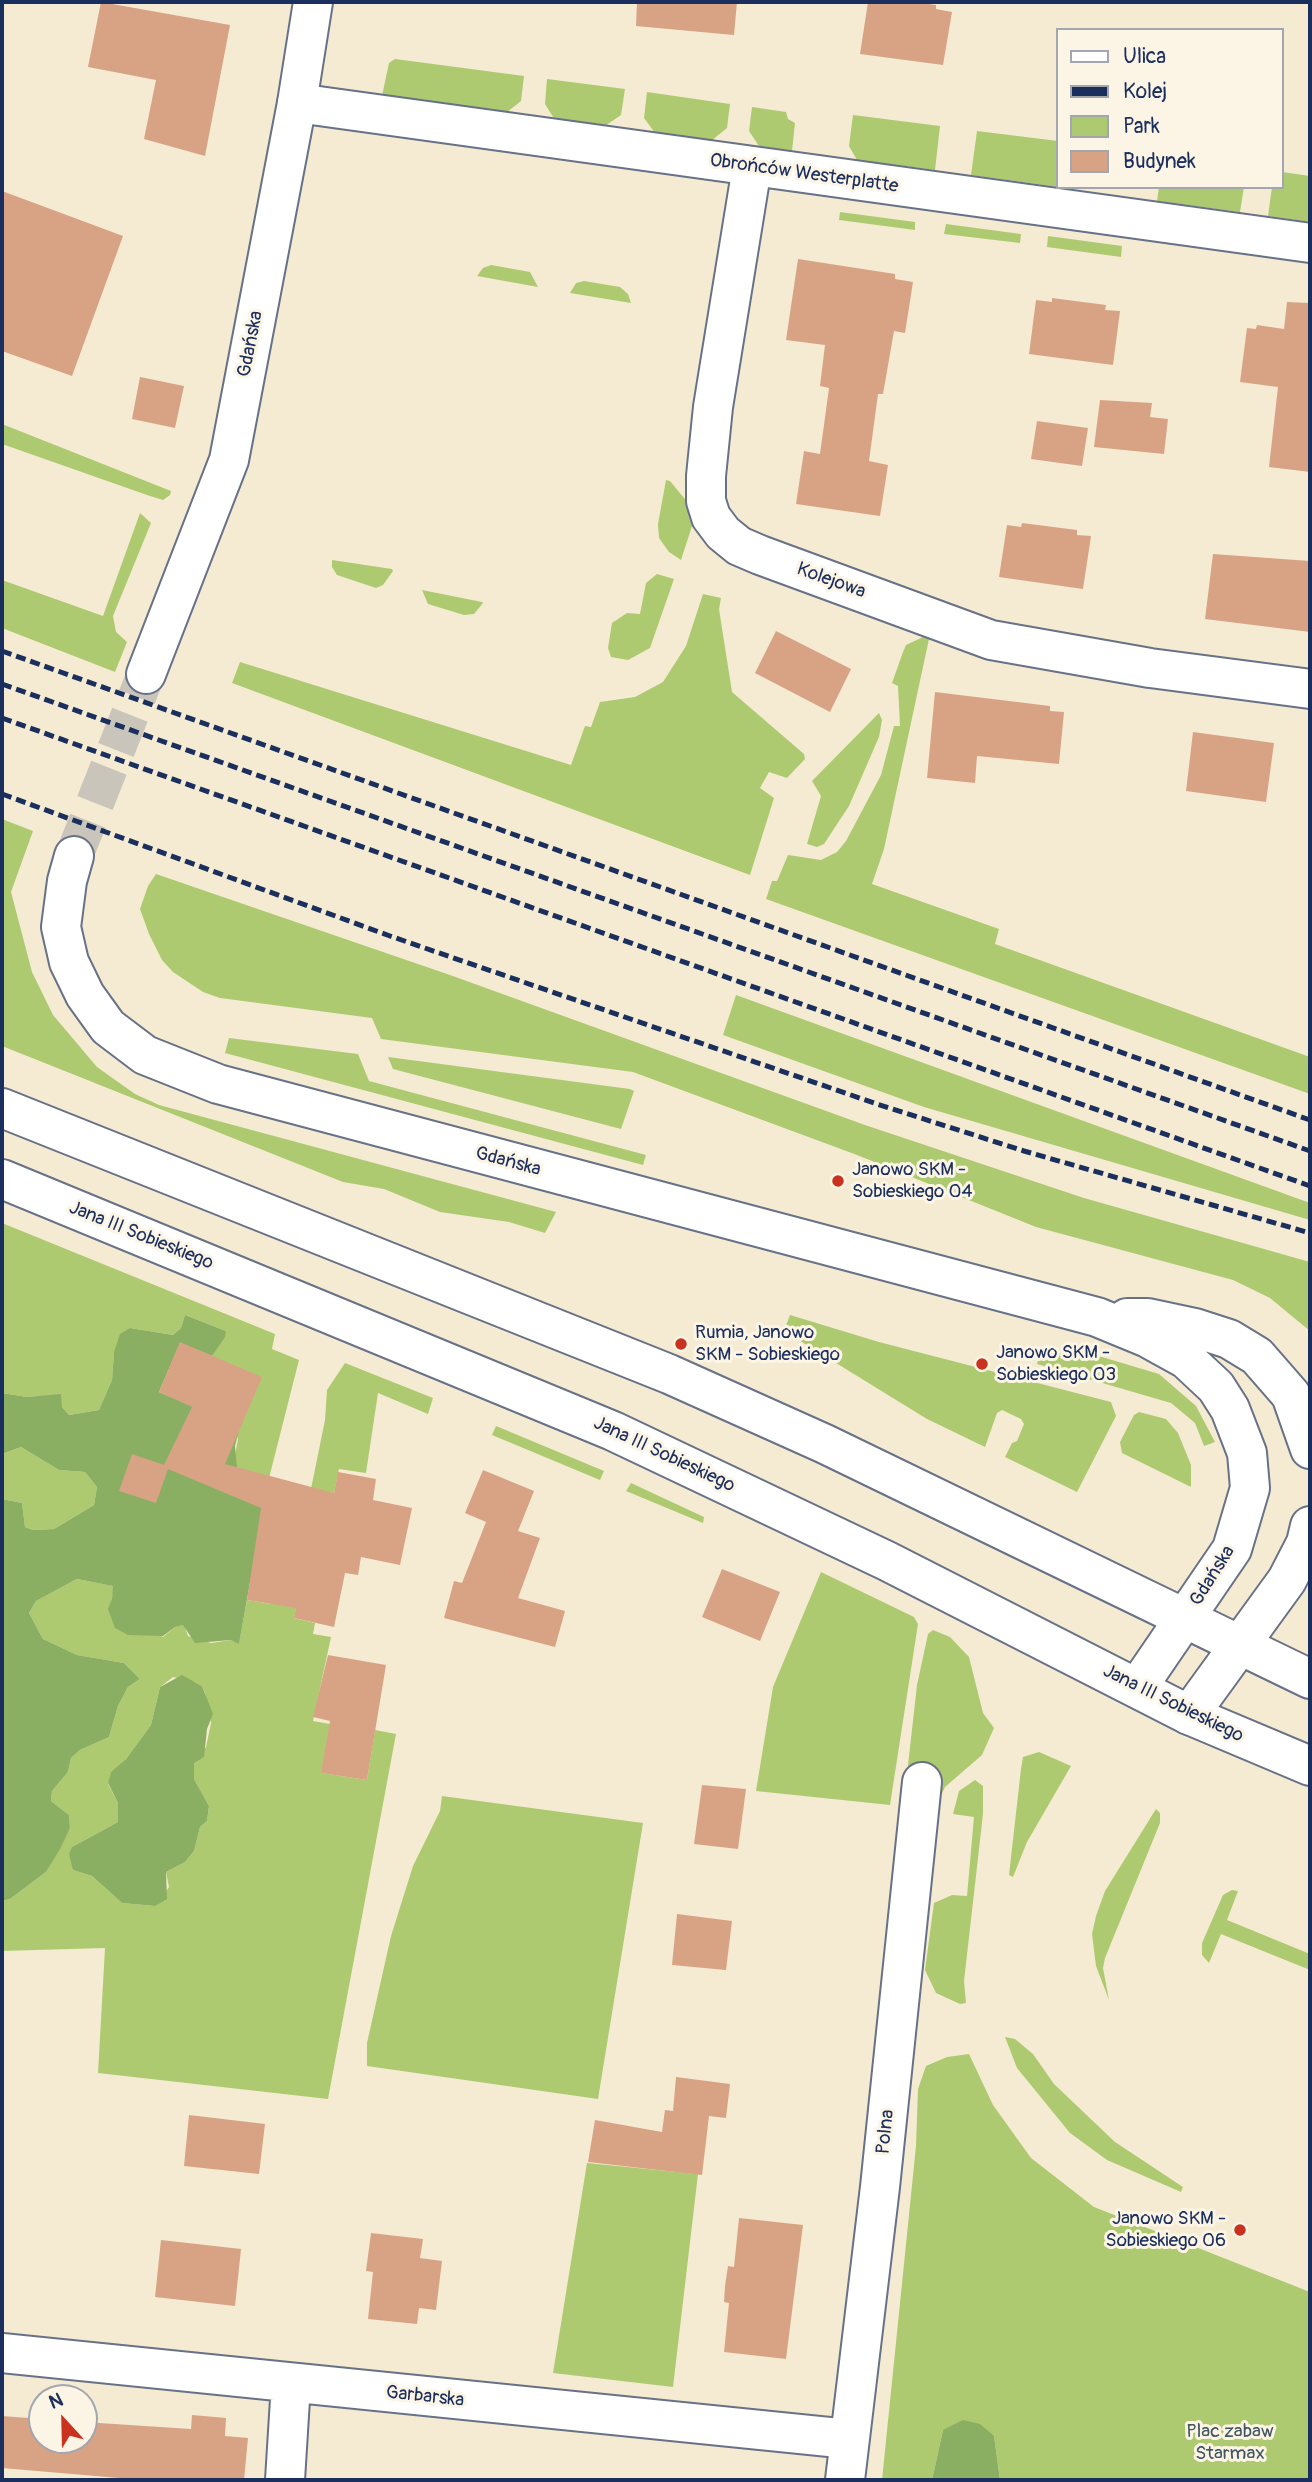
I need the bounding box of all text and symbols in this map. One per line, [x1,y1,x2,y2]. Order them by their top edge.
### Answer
legend [1056,28,1284,189]
text: Ulica [1123,43,1166,70]
text: Kolej [1123,78,1167,105]
text: Park [1123,113,1160,140]
text: Budynek [1123,148,1196,175]
street label: Obrońców Westerplatte [708,149,900,199]
street label: Gdańska [233,309,269,379]
street label: Kolejowa [793,558,869,604]
street label: Gdańska [473,1142,543,1182]
place label: Janowo SKM - Sobieskiego 04 [852,1159,972,1203]
marker: Janowo SKM - Sobieskiego 04 [830,1173,846,1189]
street label: Jana III Sobieskiego [66,1197,216,1275]
place label: Rumia, Janowo SKM - Sobieskiego [695,1322,840,1366]
marker: Rumia, Janowo SKM - Sobieskiego [673,1336,689,1352]
place label: Janowo SKM - Sobieskiego 03 [996,1342,1116,1386]
marker: Janowo SKM - Sobieskiego 03 [974,1356,990,1372]
street label: Jana III Sobieskiego [590,1412,738,1498]
street label: Gdańska [1186,1542,1240,1610]
street label: Jana III Sobieskiego [1099,1660,1247,1748]
street label: Polna [872,2109,900,2155]
place label: Janowo SKM - Sobieskiego 06 [1106,2208,1226,2252]
marker: Janowo SKM - Sobieskiego 06 [1232,2222,1248,2238]
street label: Garbarska [385,2382,465,2412]
north arrow [28,2384,98,2454]
text: N [45,2388,66,2415]
park label: Plac zabaw Starmax [1186,2421,1274,2465]

